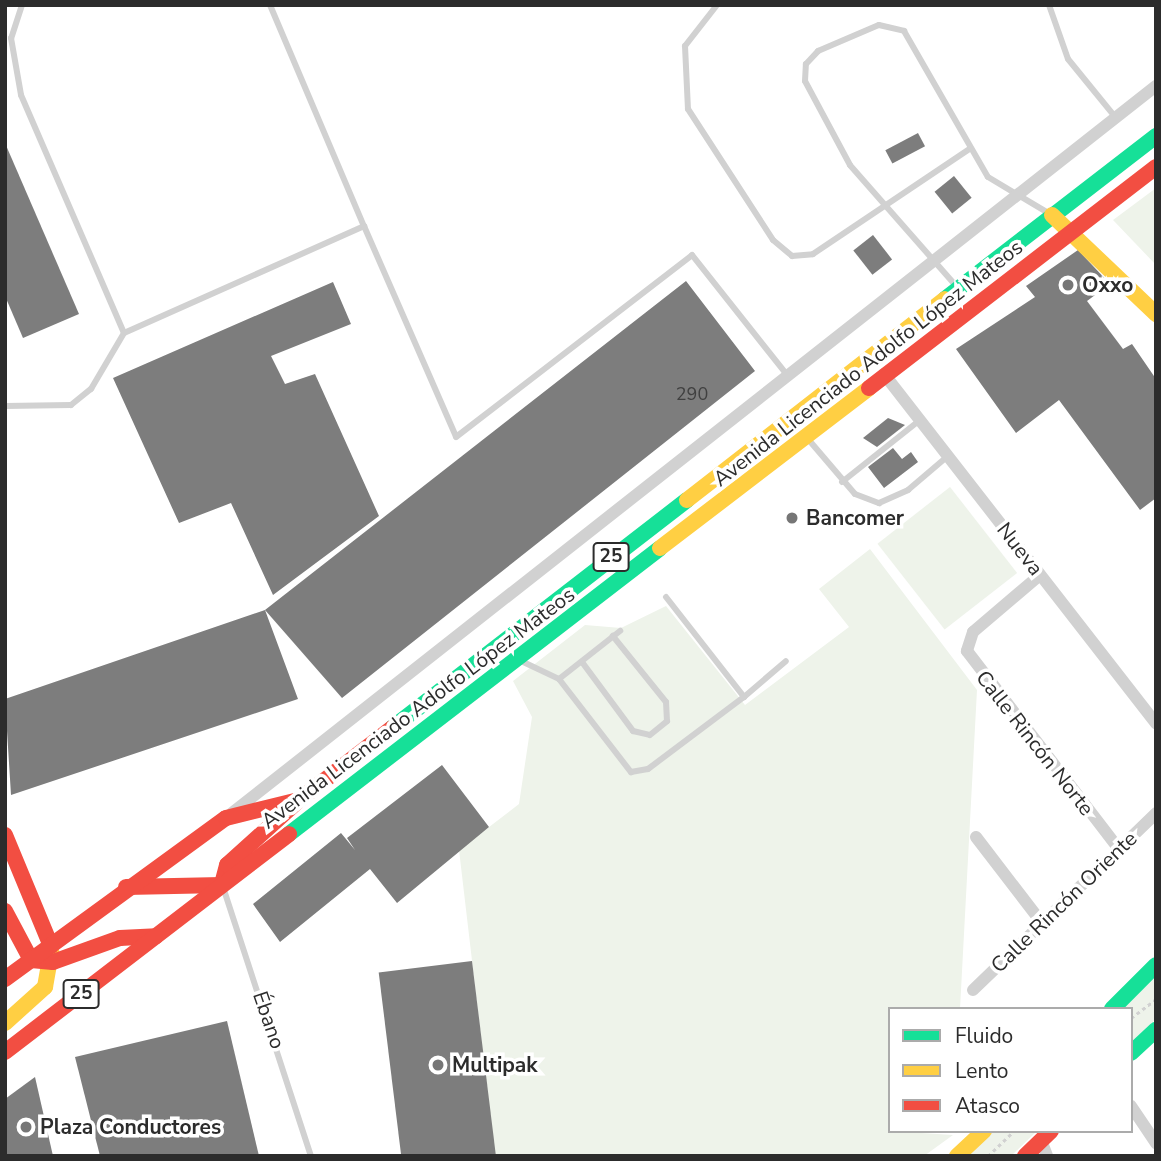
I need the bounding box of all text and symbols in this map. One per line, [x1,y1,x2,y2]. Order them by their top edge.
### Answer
street label: Avenida Licenciado Adolfo López Mateos [708,234,1028,492]
place label: Oxxo [1082,272,1133,298]
marker: Oxxo [1060,277,1076,293]
house number: 290 [676,383,708,405]
place label: Bancomer [806,505,904,531]
marker: Bancomer [784,510,800,526]
street label: Nueva [992,518,1048,580]
road number: 25 [592,542,630,572]
street label: Avenida Licenciado Adolfo López Mateos [256,582,580,834]
street label: Calle Rincón Norte [971,666,1099,820]
street label: Calle Rincón Oriente [986,826,1142,978]
road number: 25 [62,978,100,1010]
street label: Ébano [247,988,291,1052]
legend [888,1007,1133,1133]
text: Fluido [955,1022,1013,1050]
place label: Multipak [452,1052,538,1078]
marker: Multipak [430,1057,446,1073]
text: Lento [955,1057,1008,1085]
text: Atasco [955,1092,1020,1120]
place label: Plaza Conductores [40,1114,221,1140]
marker: Plaza Conductores [18,1119,34,1135]

